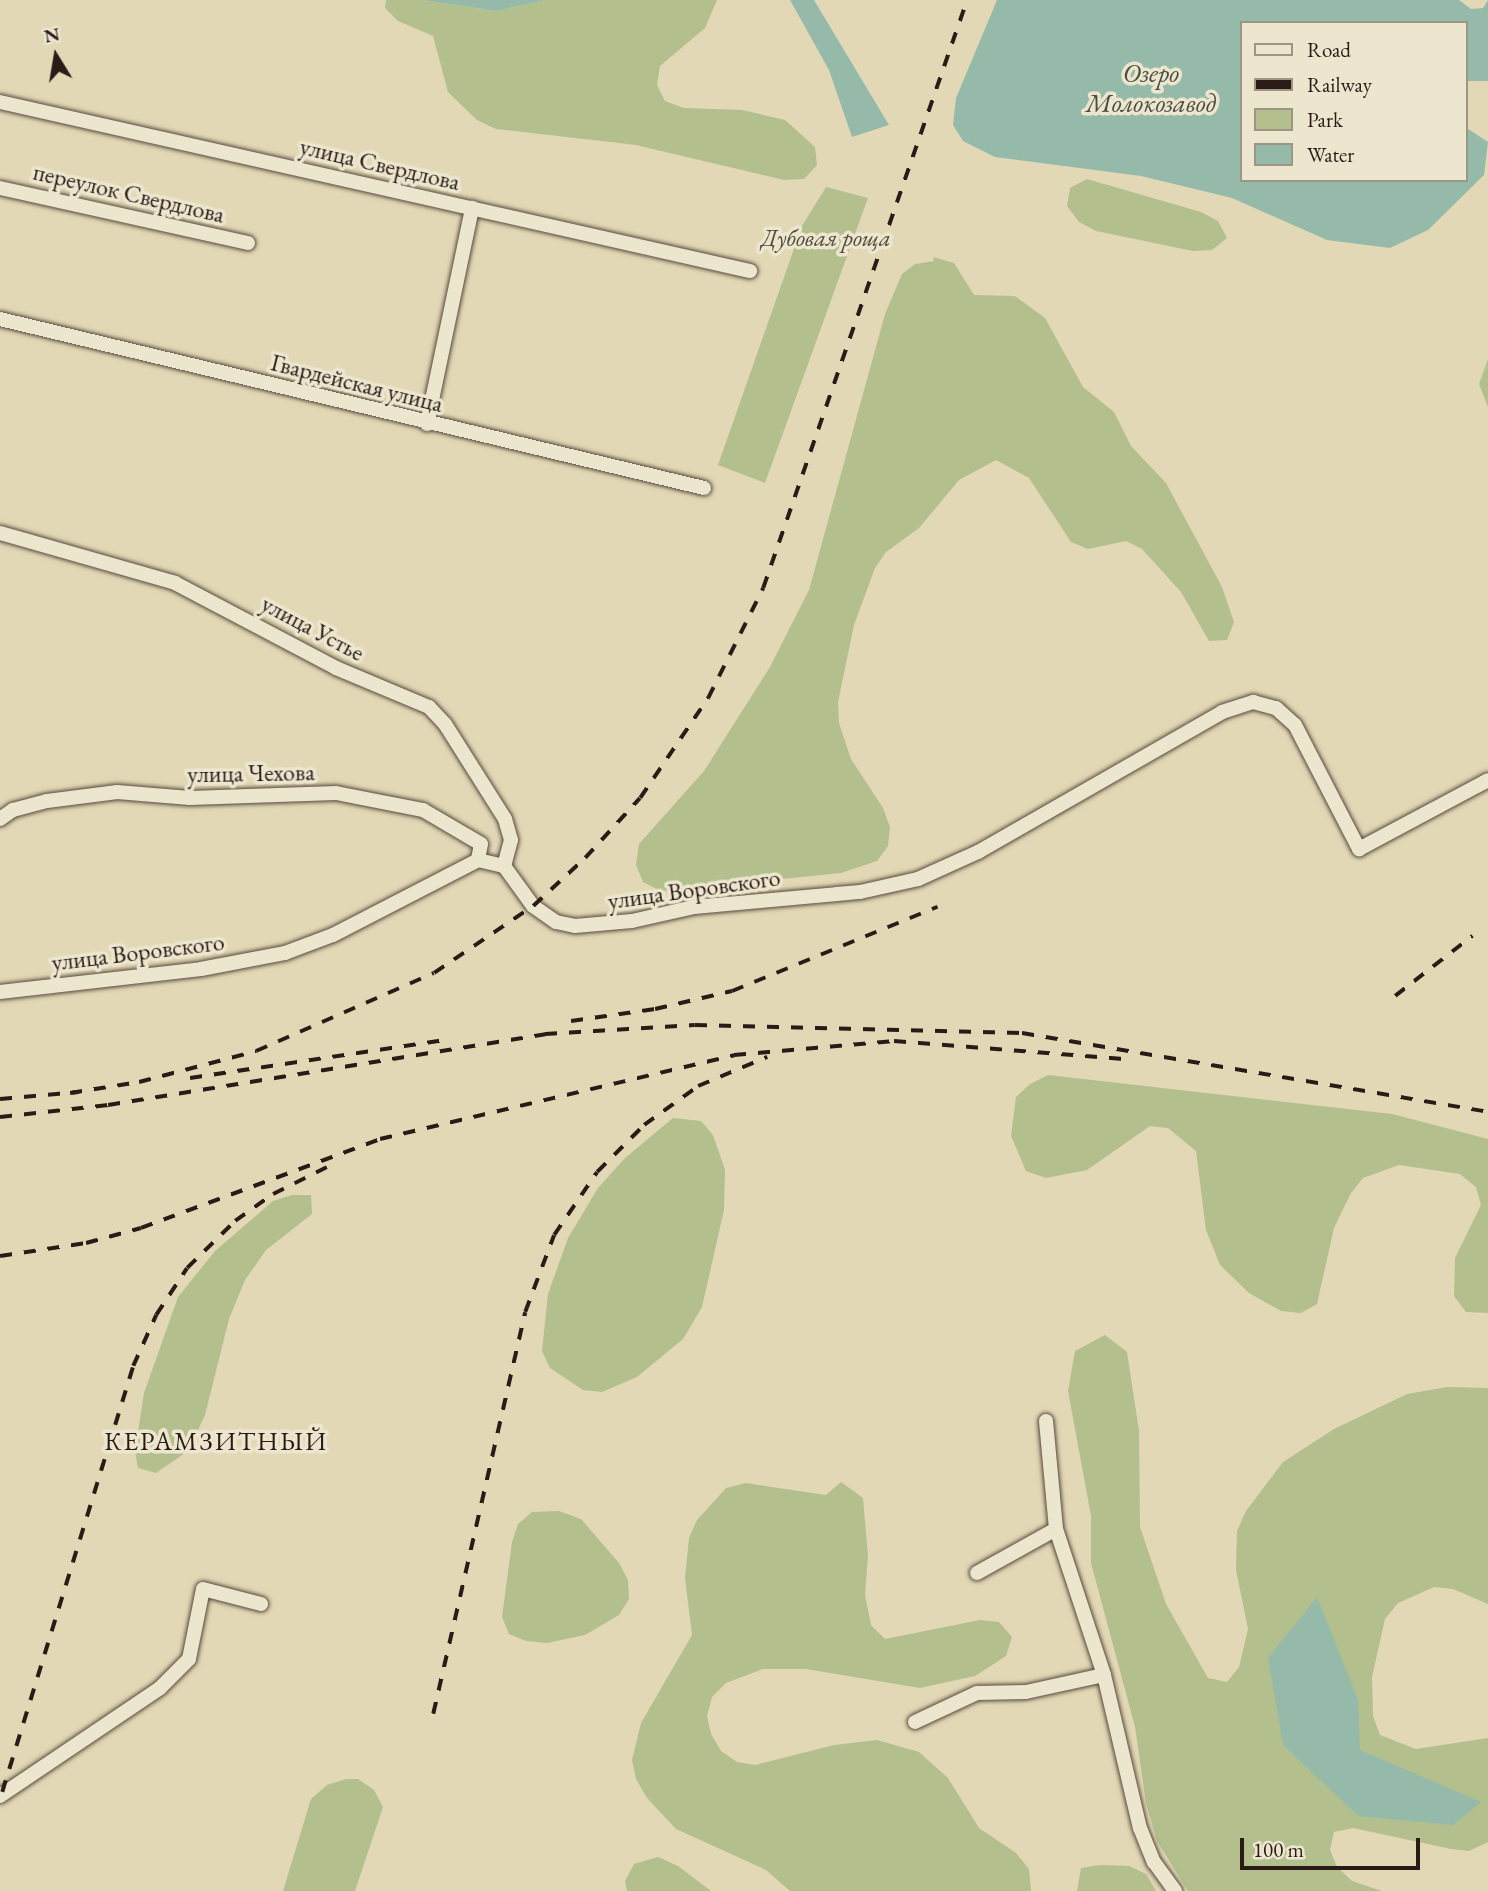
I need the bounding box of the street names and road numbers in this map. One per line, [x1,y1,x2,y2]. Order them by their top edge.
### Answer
street label: улица Свердлова [297,132,463,196]
street label: переулок Свердлова [31,157,227,229]
street label: Гвардейская улица [268,348,446,418]
street label: улица Устье [257,589,369,667]
street label: улица Чехова [187,757,315,789]
street label: улица Воровского [606,863,782,915]
street label: улица Воровского [50,927,226,977]

